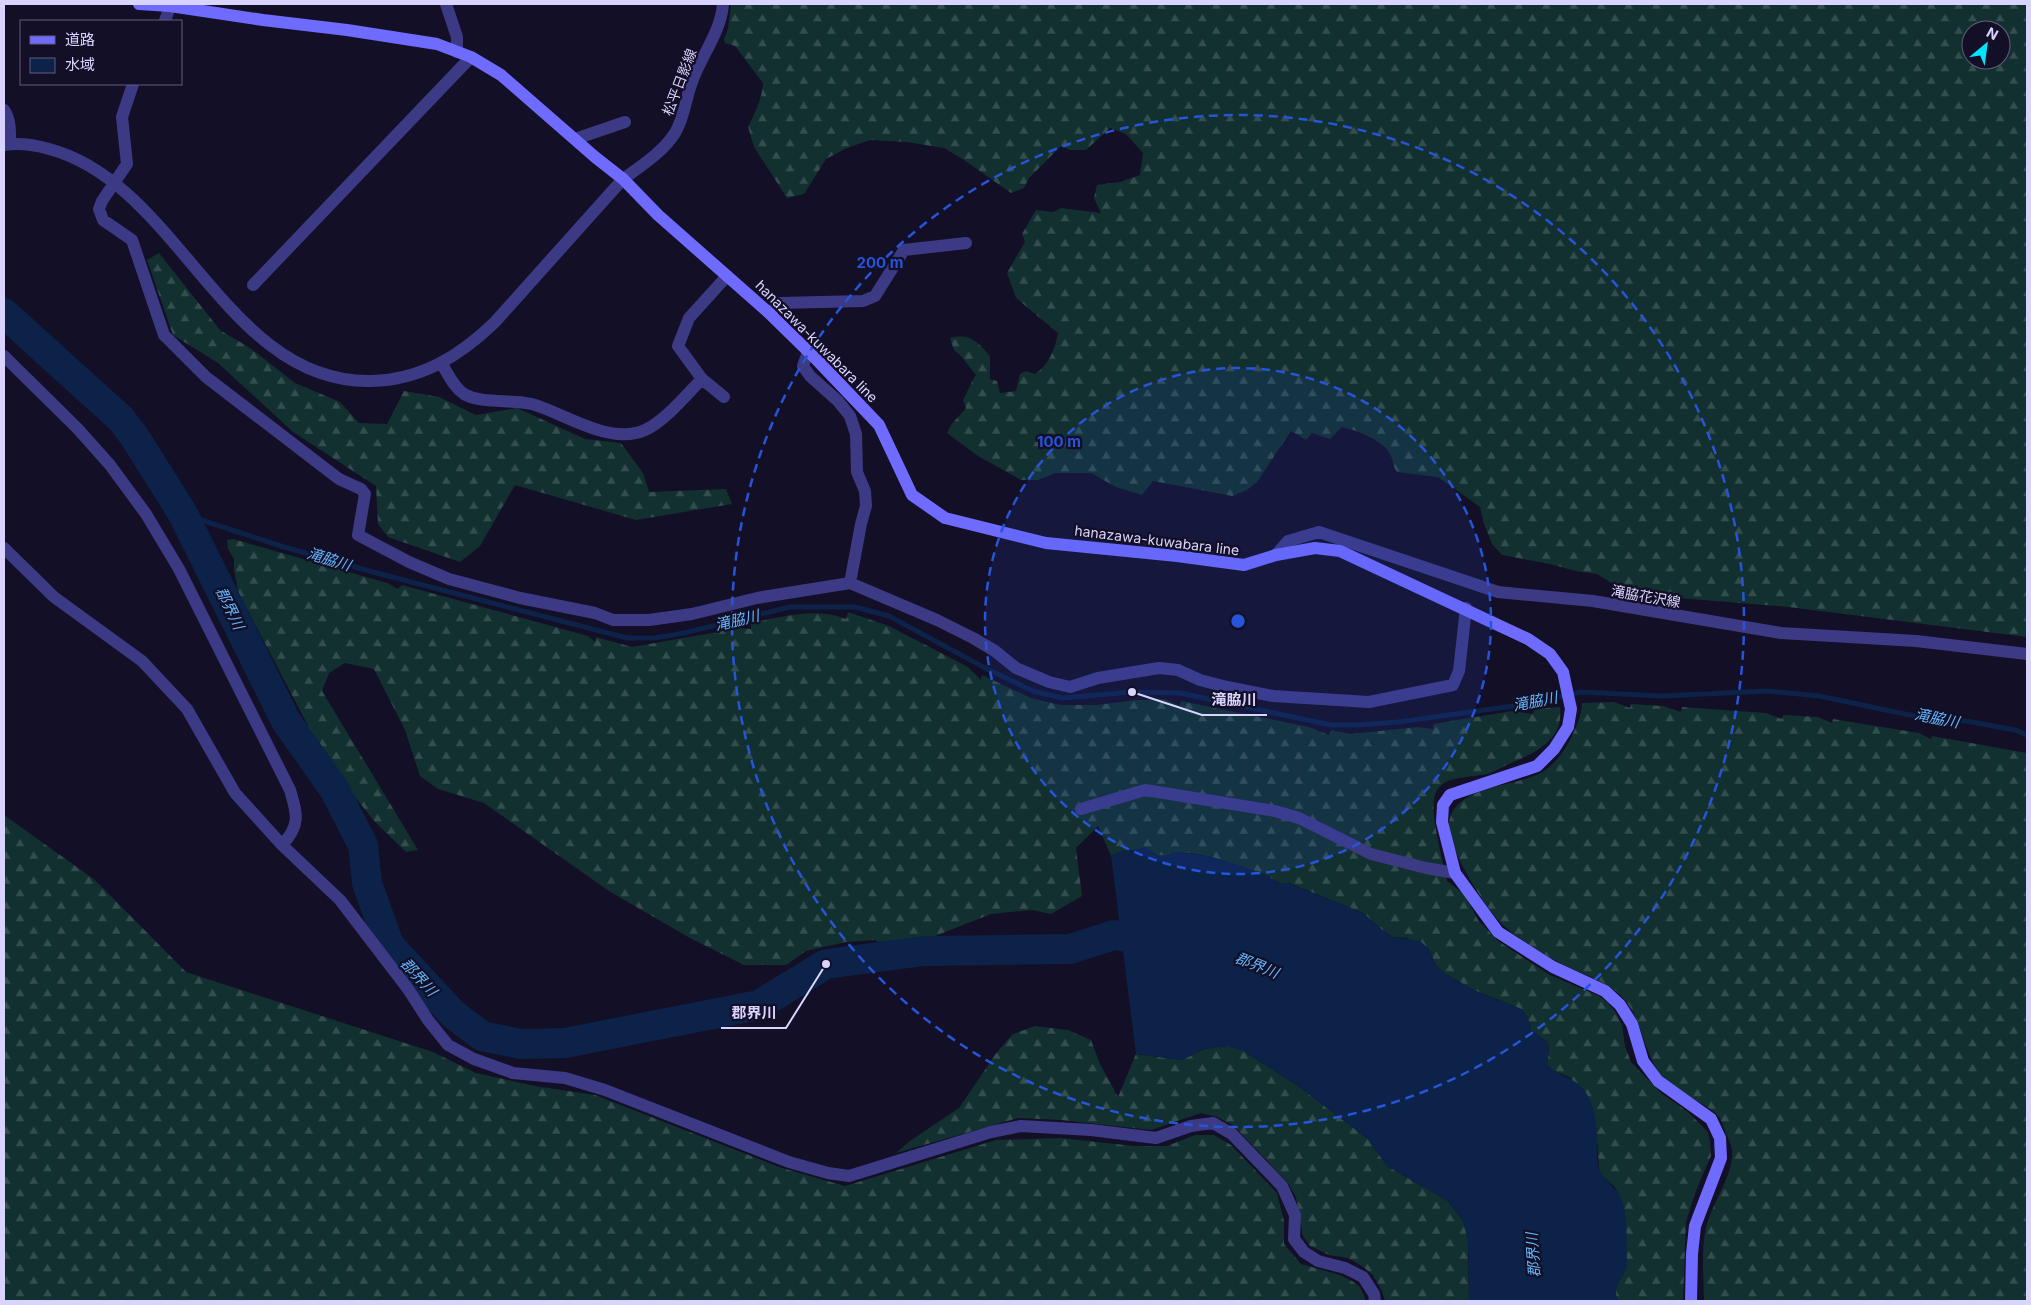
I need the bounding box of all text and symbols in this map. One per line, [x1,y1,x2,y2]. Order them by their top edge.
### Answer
legend [20,20,182,85]
north arrow [1961,20,2011,70]
text: N [1984,23,2001,43]
text: 道路 [65,30,95,49]
street label: 松平日影線 [659,46,699,118]
text: 水域 [65,55,95,74]
text: 200 m [857,253,903,272]
street label: hanazawa-kuwabara line [752,276,882,406]
text: 100 m [1037,432,1081,451]
street label: hanazawa-kuwabara line [1074,521,1240,559]
water label: 滝脇川 [305,543,355,575]
street label: 滝脇花沢線 [1610,582,1682,610]
water label: 郡界川 [212,584,249,634]
water label: 滝脇川 [713,605,763,634]
centre of rings [1229,612,1247,630]
callout: 滝脇川 [1202,685,1267,715]
water label: 滝脇川 [1511,687,1561,715]
text: 滝脇川 [1211,690,1257,709]
water label: 滝脇川 [1913,704,1963,732]
water label: 郡界川 [1233,948,1283,983]
water label: 郡界川 [397,954,443,1001]
callout: 郡界川 [721,998,786,1028]
text: 郡界川 [731,1003,777,1022]
water label: 郡界川 [1522,1230,1544,1278]

